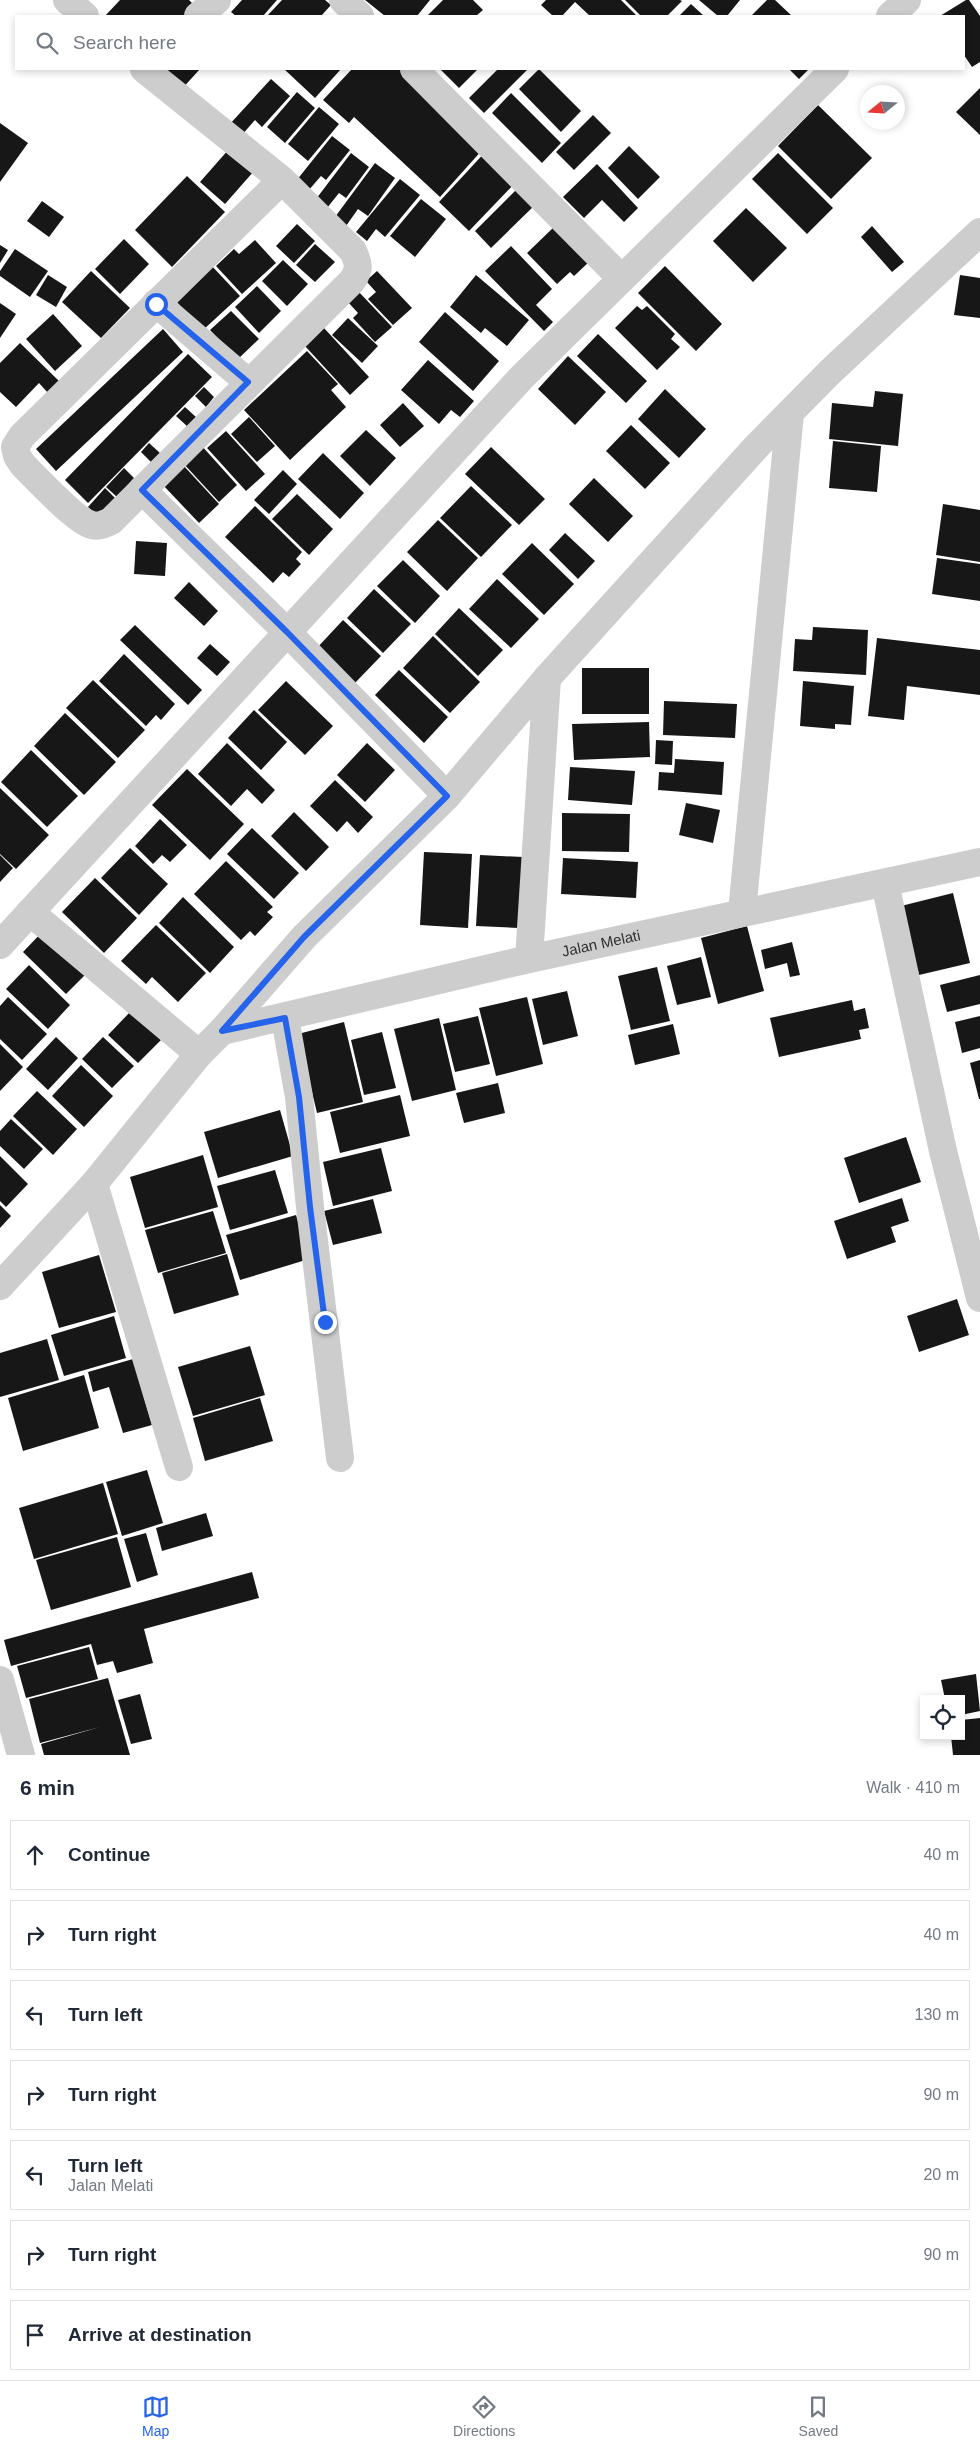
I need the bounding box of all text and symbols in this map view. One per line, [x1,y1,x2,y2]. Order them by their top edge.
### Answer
search box [15,15,965,70]
icon: search [33,29,61,57]
text: Search here [73,32,177,53]
north arrow [860,85,905,130]
route start [145,293,168,316]
street label: Jalan Melati [560,926,642,960]
route end [314,1311,337,1334]
map controls [920,1695,965,1740]
button: locate [920,1695,965,1740]
text: 6 min [20,1776,75,1799]
text: Walk · 410 m [866,1779,960,1796]
icon: ahead [21,1841,49,1869]
text: Continue [68,1844,150,1865]
text: 40 m [923,1846,959,1863]
icon: right [21,1921,49,1949]
text: Turn right [68,1924,156,1945]
text: 40 m [923,1926,959,1943]
icon: left [21,2001,49,2029]
text: Turn left [68,2004,143,2025]
text: 130 m [915,2006,959,2023]
icon: right [21,2081,49,2109]
text: Turn right [68,2084,156,2105]
text: 90 m [923,2086,959,2103]
text: Turn left [68,2155,143,2176]
icon: left [21,2161,49,2189]
text: 20 m [923,2166,959,2183]
text: Jalan Melati [68,2177,153,2194]
icon: right [21,2241,49,2269]
text: Turn right [68,2244,156,2265]
text: 90 m [923,2246,959,2263]
icon: arrive [21,2321,49,2349]
text: Arrive at destination [68,2324,252,2345]
tab: Map [142,2393,170,2439]
tab: Directions [453,2393,515,2439]
tab: Saved [799,2393,838,2439]

